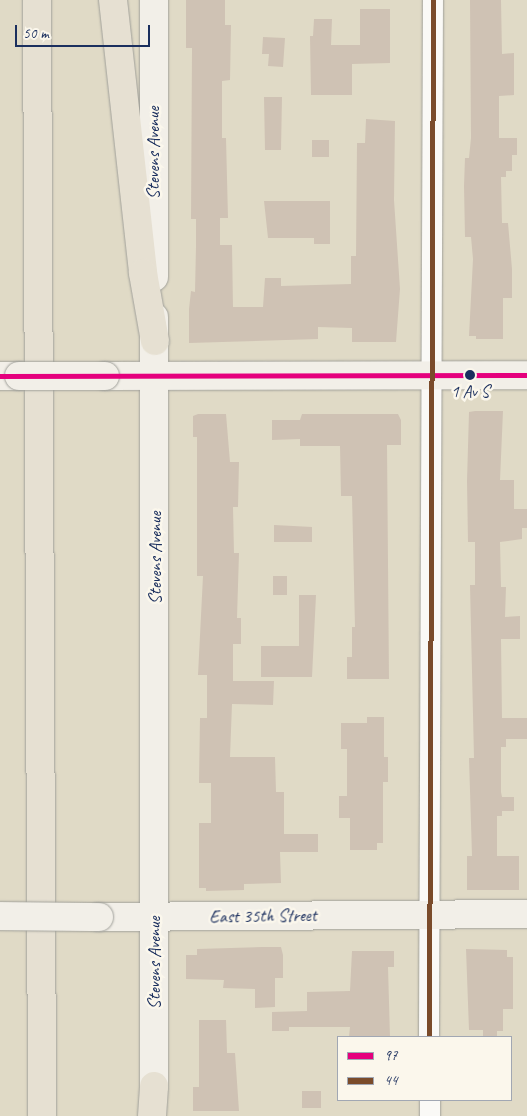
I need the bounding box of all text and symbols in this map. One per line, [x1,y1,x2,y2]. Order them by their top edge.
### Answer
scale bar [18,15,152,47]
text: 50 m [23,24,49,43]
street label: Stevens Avenue [142,107,164,199]
marker: 1 Av S [465,370,475,380]
place label: 1 Av S [451,382,489,402]
street label: Stevens Avenue [144,512,166,604]
street label: East 35th Street [209,904,317,928]
street label: Stevens Avenue [143,917,165,1009]
legend [337,1036,512,1101]
text: 97 [384,1046,398,1065]
text: 44 [384,1071,398,1090]

